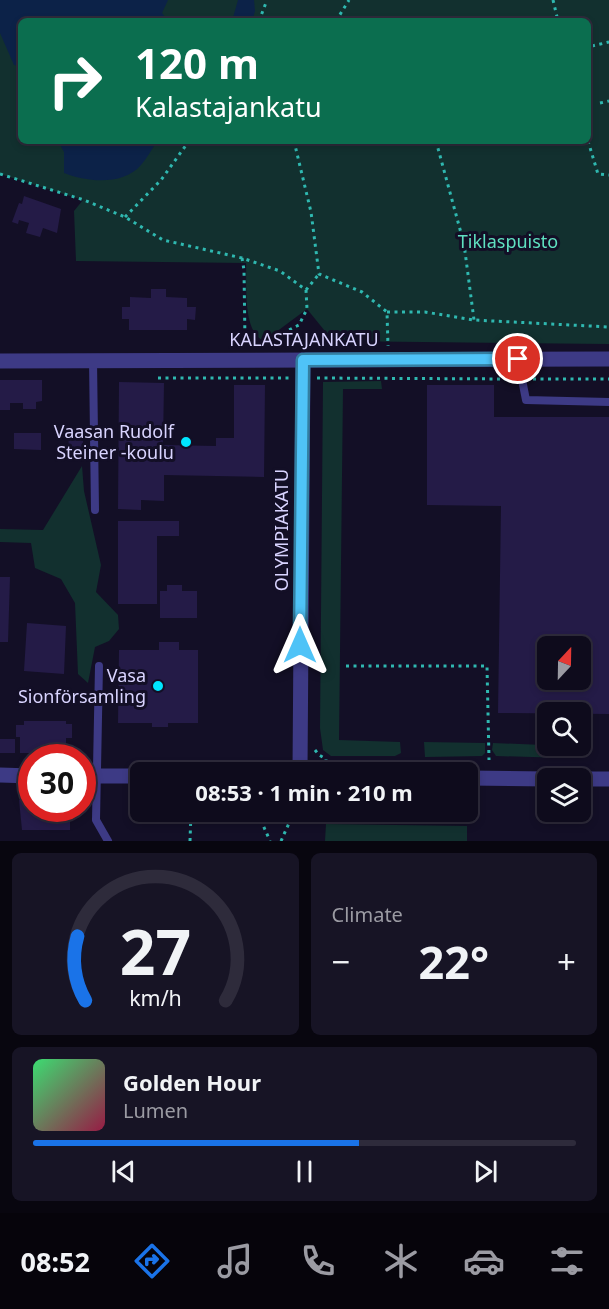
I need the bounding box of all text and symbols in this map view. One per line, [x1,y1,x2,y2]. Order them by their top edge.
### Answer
text: 120 m [135,34,259,91]
icon: right [36,42,114,120]
text: Kalastajankatu [135,88,322,125]
park label: Tiklaspuisto [458,229,558,253]
street label: KALASTAJANKATU [229,327,379,351]
pin [492,333,543,384]
icon: arrive [501,342,534,375]
place label: Vaasan Rudolf Steiner -koulu [54,419,175,464]
marker: Vaasan Rudolf Steiner -koulu [179,435,193,449]
street label: OLYMPIAKATU [269,469,293,591]
position arrow [268,613,332,677]
north arrow [537,636,591,690]
map controls [537,636,591,822]
place label: Vasa Sionförsamling [18,663,146,708]
marker: Vasa Sionförsamling [151,679,165,693]
button: search [537,702,591,756]
speed limit sign: 30 [18,744,96,822]
button: layers [537,768,591,822]
text: 08:53 · 1 min · 210 m [195,777,413,807]
text: Climate [332,901,403,928]
text: 27 [120,908,191,993]
text: 22° [418,931,489,992]
text: − [332,939,350,984]
text: + [557,939,576,984]
text: km/h [129,983,182,1012]
text: Golden Hour [123,1067,261,1097]
text: Lumen [123,1097,188,1124]
icon: previous [107,1155,140,1188]
icon: pause [288,1155,321,1188]
icon: next [469,1155,502,1188]
icon: directions [131,1240,173,1282]
icon: music [214,1240,256,1282]
icon: phone [297,1240,339,1282]
icon: climate [380,1240,422,1282]
icon: car [463,1240,505,1282]
icon: filters [546,1240,588,1282]
text: 08:52 [21,1243,90,1280]

